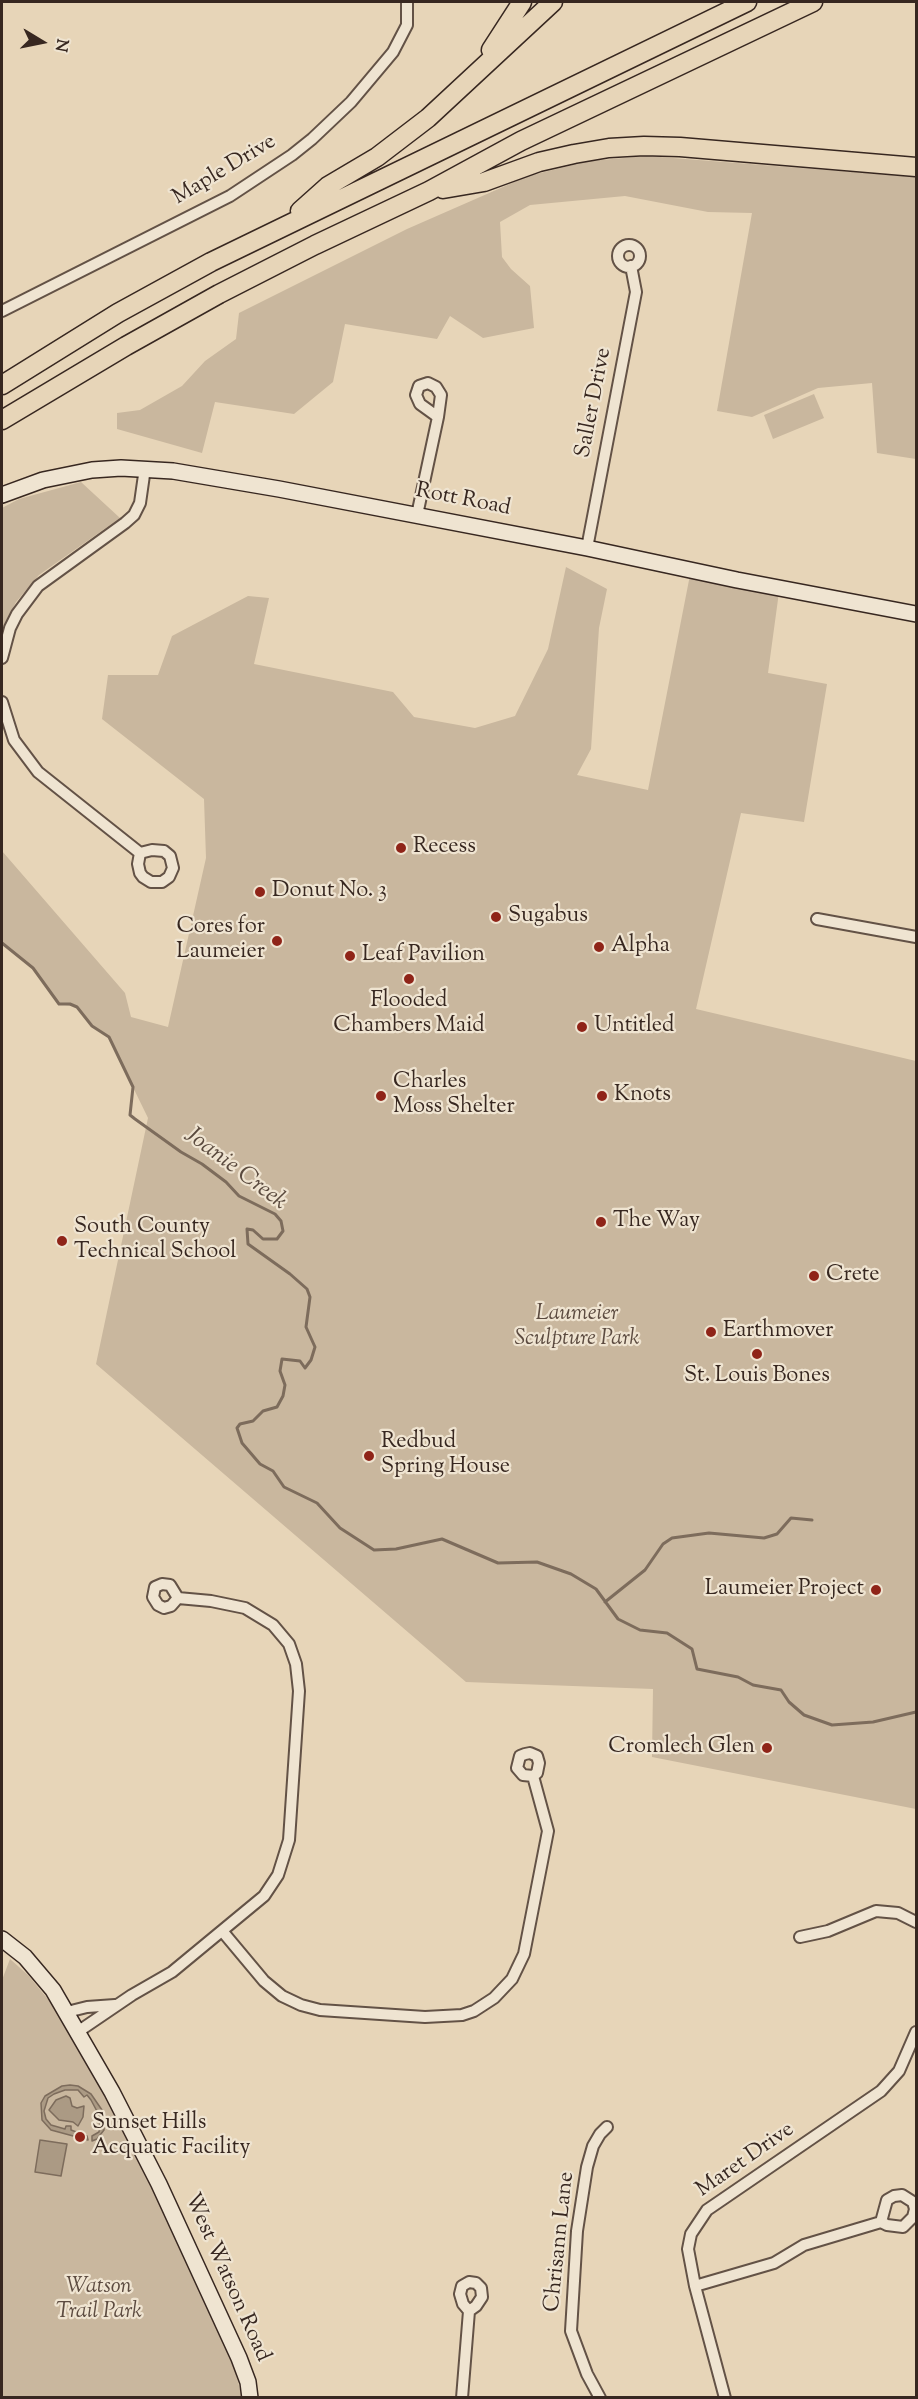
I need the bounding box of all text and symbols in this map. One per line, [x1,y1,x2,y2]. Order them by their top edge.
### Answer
north arrow [12,12,72,72]
text: N [48,37,73,54]
street label: Maple Drive [168,130,282,212]
street label: Saller Drive [571,346,619,460]
street label: Rott Road [413,479,513,523]
place label: Recess [413,835,476,861]
marker: Recess [394,841,408,855]
place label: Donut No. 3 [272,879,387,905]
marker: Donut No. 3 [253,885,267,899]
place label: Sugabus [508,904,588,930]
marker: Sugabus [489,910,503,924]
place label: Cores for Laumeier [176,915,265,966]
marker: Cores for Laumeier [270,934,284,948]
place label: Alpha [611,934,670,960]
marker: Alpha [592,940,606,954]
place label: Leaf Pavilion [362,943,485,969]
marker: Leaf Pavilion [343,949,357,963]
marker: Flooded Chambers Maid [402,972,416,986]
place label: Flooded Chambers Maid [333,989,485,1040]
place label: Untitled [594,1014,674,1040]
marker: Untitled [575,1020,589,1034]
place label: Charles Moss Shelter [393,1070,515,1122]
place label: Knots [614,1083,671,1109]
marker: Charles Moss Shelter [374,1089,388,1103]
marker: Knots [595,1089,609,1103]
water label: Joanie Creek [178,1122,292,1218]
place label: The Way [613,1209,700,1235]
place label: South County Technical School [74,1215,236,1266]
marker: The Way [594,1215,608,1229]
marker: South County Technical School [55,1234,69,1248]
place label: Crete [826,1263,880,1289]
marker: Crete [807,1269,821,1283]
park label: Laumeier Sculpture Park [515,1302,639,1354]
place label: Earthmover [723,1319,834,1345]
marker: Earthmover [704,1325,718,1339]
marker: St. Louis Bones [750,1347,764,1361]
place label: St. Louis Bones [684,1364,830,1390]
place label: Redbud Spring House [381,1430,510,1482]
marker: Redbud Spring House [362,1449,376,1463]
place label: Laumeier Project [705,1577,864,1603]
marker: Laumeier Project [869,1583,883,1597]
place label: Cromlech Glen [608,1735,755,1761]
marker: Cromlech Glen [760,1741,774,1755]
place label: Sunset Hills Acquatic Facility [92,2111,250,2162]
street label: Maret Drive [692,2118,800,2204]
marker: Sunset Hills Acquatic Facility [73,2130,87,2144]
street label: Chrisann Lane [541,2171,581,2313]
street label: West Watson Road [177,2190,275,2366]
park label: Watson Trail Park [56,2275,142,2326]

